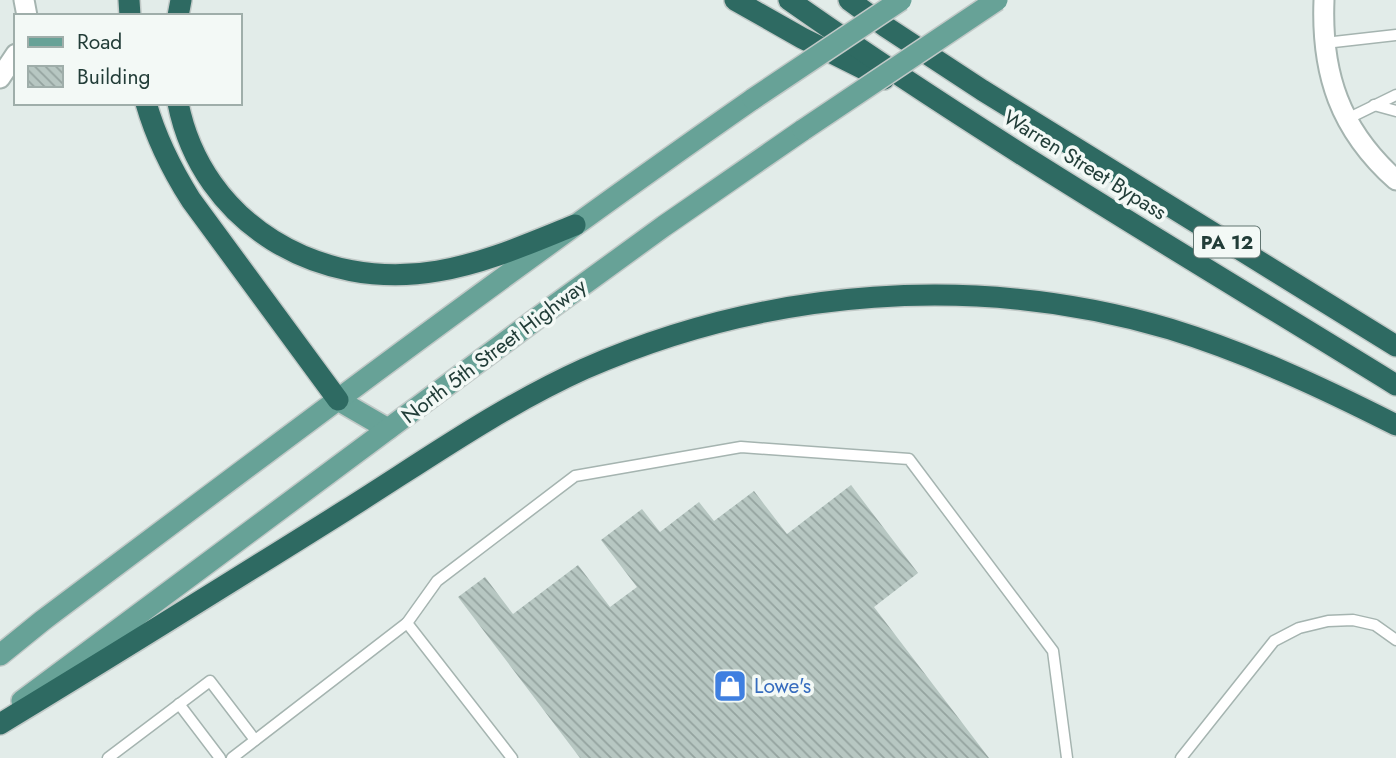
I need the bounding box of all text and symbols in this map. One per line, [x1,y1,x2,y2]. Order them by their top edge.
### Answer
legend [14,14,242,105]
text: Road [77,27,122,57]
text: Building [77,62,150,92]
street label: Warren Street Bypass [998,103,1172,227]
road number: PA 12 [1194,226,1260,258]
street label: North 5th Street Highway [395,271,593,431]
shop icon: Lowe's [711,667,749,705]
place label: Lowe's [754,671,811,701]

